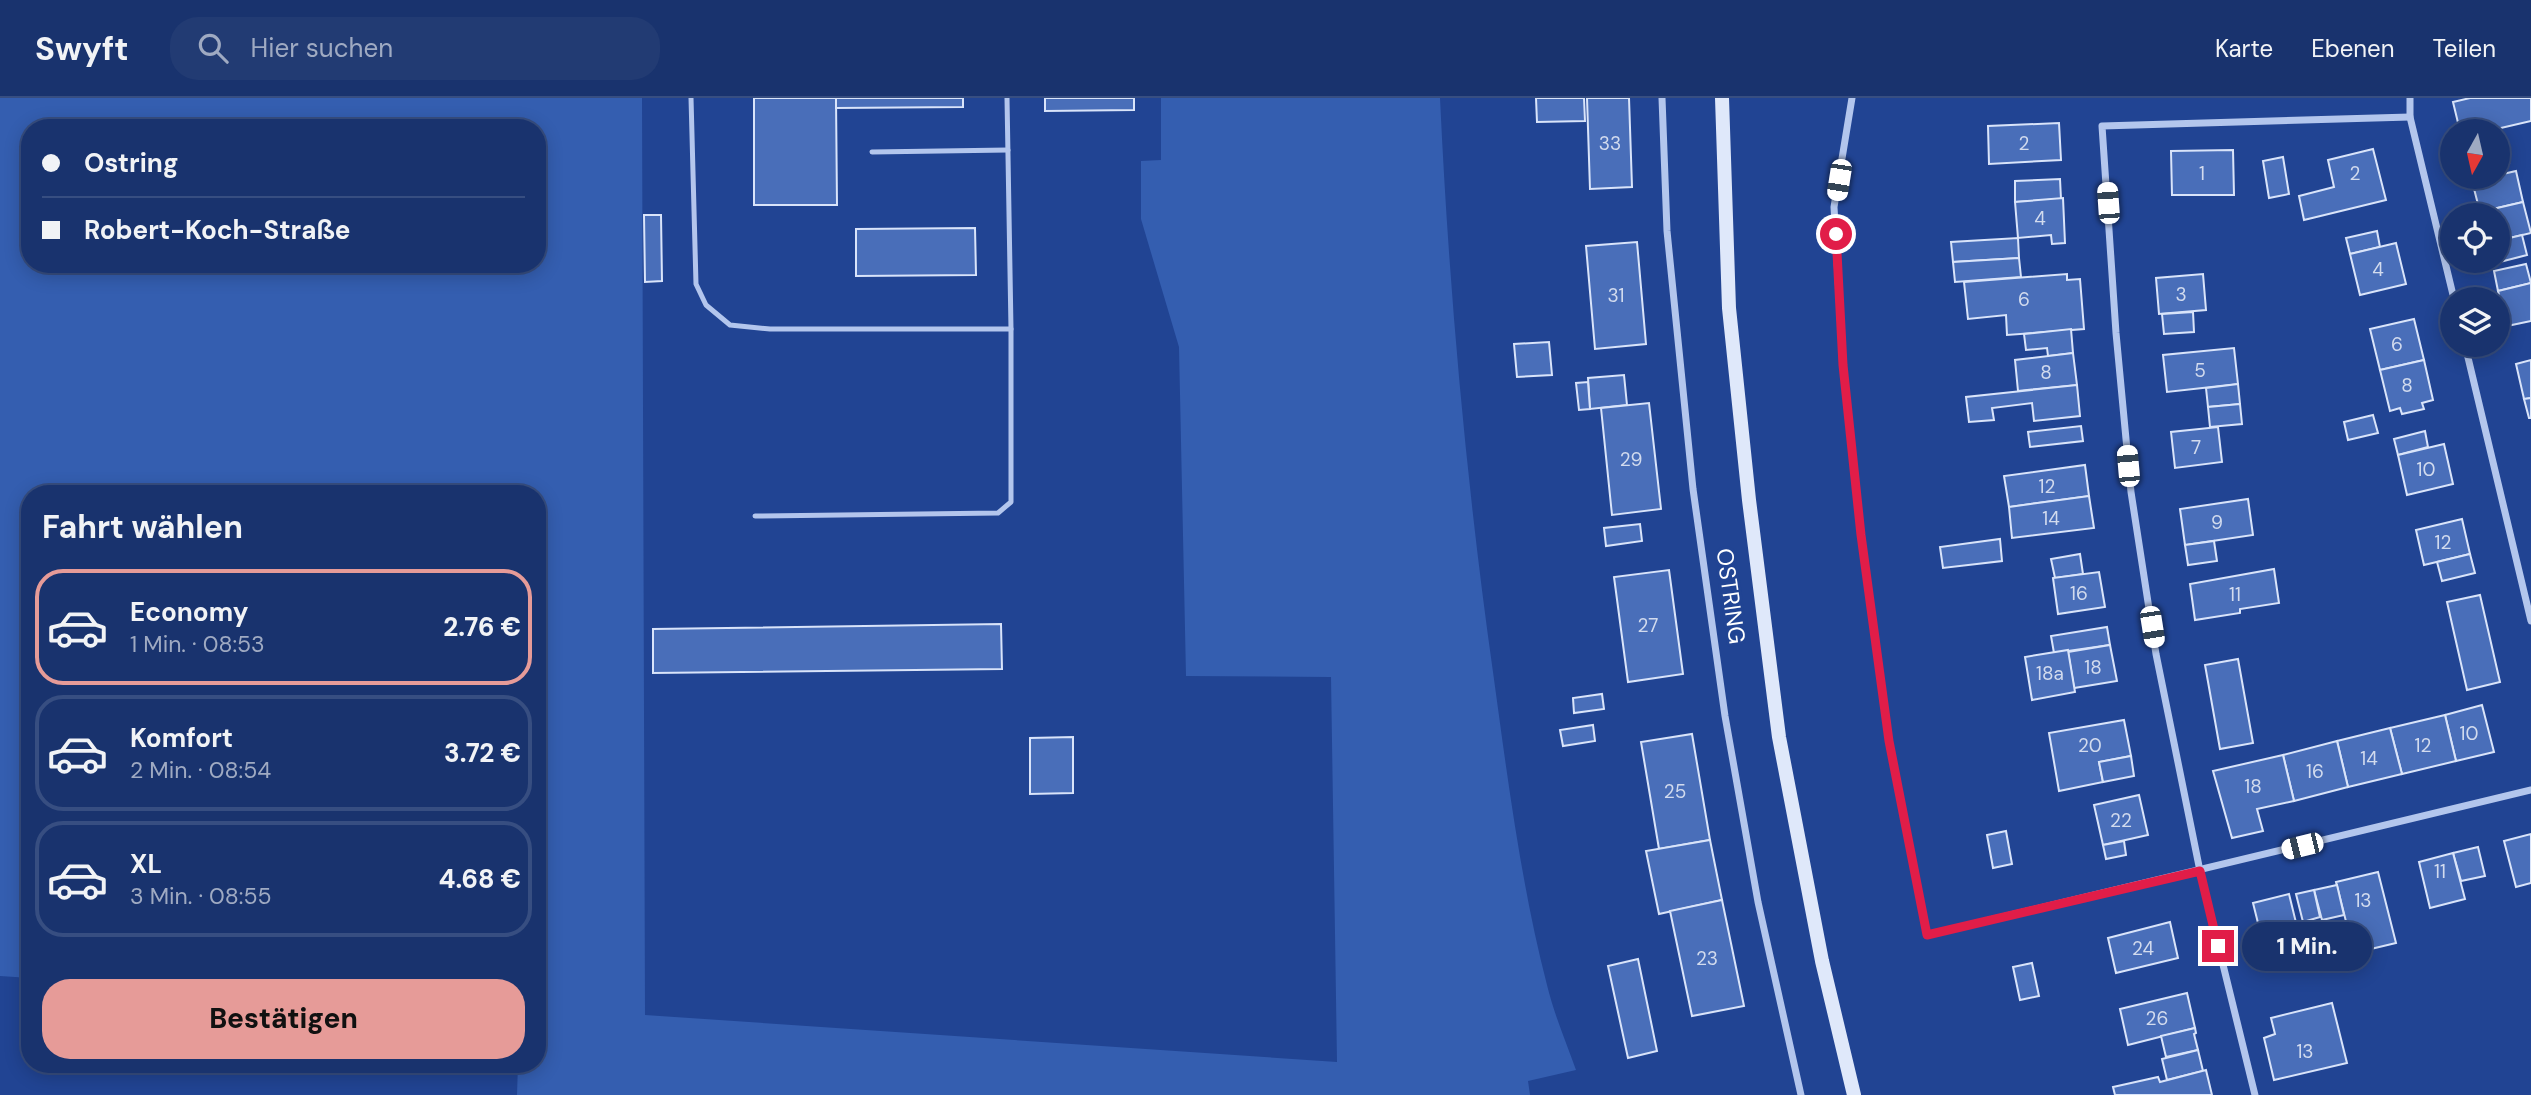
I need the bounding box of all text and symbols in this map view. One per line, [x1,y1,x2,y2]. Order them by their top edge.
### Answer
search box [170,17,660,80]
text: Swyft [35,27,128,70]
icon: search [194,29,232,67]
text: Hier suchen [250,31,393,65]
text: Karte [2215,33,2273,64]
text: Ebenen [2311,33,2395,64]
text: Teilen [2433,33,2496,64]
north arrow [2440,119,2510,189]
map controls [2440,119,2510,357]
house number: 33 [1599,131,1621,156]
house number: 2 [2019,131,2030,156]
text: Ostring [84,146,178,180]
car [1826,158,1853,202]
house number: 1 [2199,161,2205,186]
house number: 2 [2350,161,2361,186]
car [2097,181,2120,225]
button: locate [2440,203,2510,273]
house number: 4 [2034,206,2046,231]
text: Robert-Koch-Straße [84,213,350,247]
route start [1820,218,1852,250]
house number: 4 [2372,257,2384,282]
house number: 3 [2175,282,2187,307]
house number: 31 [1608,283,1624,308]
house number: 6 [2018,287,2030,312]
button: layers [2440,287,2510,357]
house number: 6 [2391,332,2403,357]
house number: 5 [2194,358,2206,383]
house number: 8 [2040,360,2052,385]
house number: 8 [2401,373,2413,398]
house number: 7 [2191,435,2201,460]
car [2116,444,2141,488]
house number: 29 [1620,447,1642,472]
house number: 10 [2417,457,2435,482]
house number: 12 [2039,474,2055,499]
text: Fahrt wählen [42,506,243,548]
house number: 14 [2042,506,2060,531]
house number: 9 [2211,510,2223,535]
house number: 12 [2435,530,2451,555]
street label: OSTRING [1709,546,1753,646]
house number: 16 [2070,581,2088,606]
house number: 11 [2229,582,2241,607]
text: Economy [130,595,248,629]
icon: car [46,596,109,659]
car [2139,605,2166,649]
text: 2.76 € [443,610,521,644]
house number: 27 [1638,613,1658,638]
text: 1 Min. · 08:53 [130,629,265,659]
house number: 18 [2084,655,2102,680]
house number: 18a [2036,661,2064,686]
text: Komfort [130,721,233,755]
house number: 10 [2460,721,2478,746]
icon: car [46,722,109,785]
house number: 20 [2078,733,2102,758]
house number: 12 [2415,733,2431,758]
text: 3.72 € [444,736,521,770]
house number: 14 [2360,746,2378,771]
text: 2 Min. · 08:54 [130,755,271,785]
house number: 16 [2306,759,2324,784]
house number: 18 [2244,774,2262,799]
house number: 25 [1664,779,1686,804]
house number: 22 [2110,808,2132,833]
car [2280,831,2325,861]
text: XL [130,847,162,881]
icon: car [46,848,109,911]
house number: 11 [2434,859,2446,884]
text: 4.68 € [438,862,521,896]
text: 3 Min. · 08:55 [130,881,272,911]
house number: 13 [2354,888,2372,913]
callout: 1 Min. [2242,922,2372,970]
route end [2202,930,2234,962]
text: 1 Min. [2277,931,2337,961]
house number: 24 [2132,936,2154,961]
house number: 23 [1696,946,1718,971]
button: Bestätigen [42,979,525,1059]
house number: 26 [2146,1006,2168,1031]
house number: 13 [2296,1039,2314,1064]

